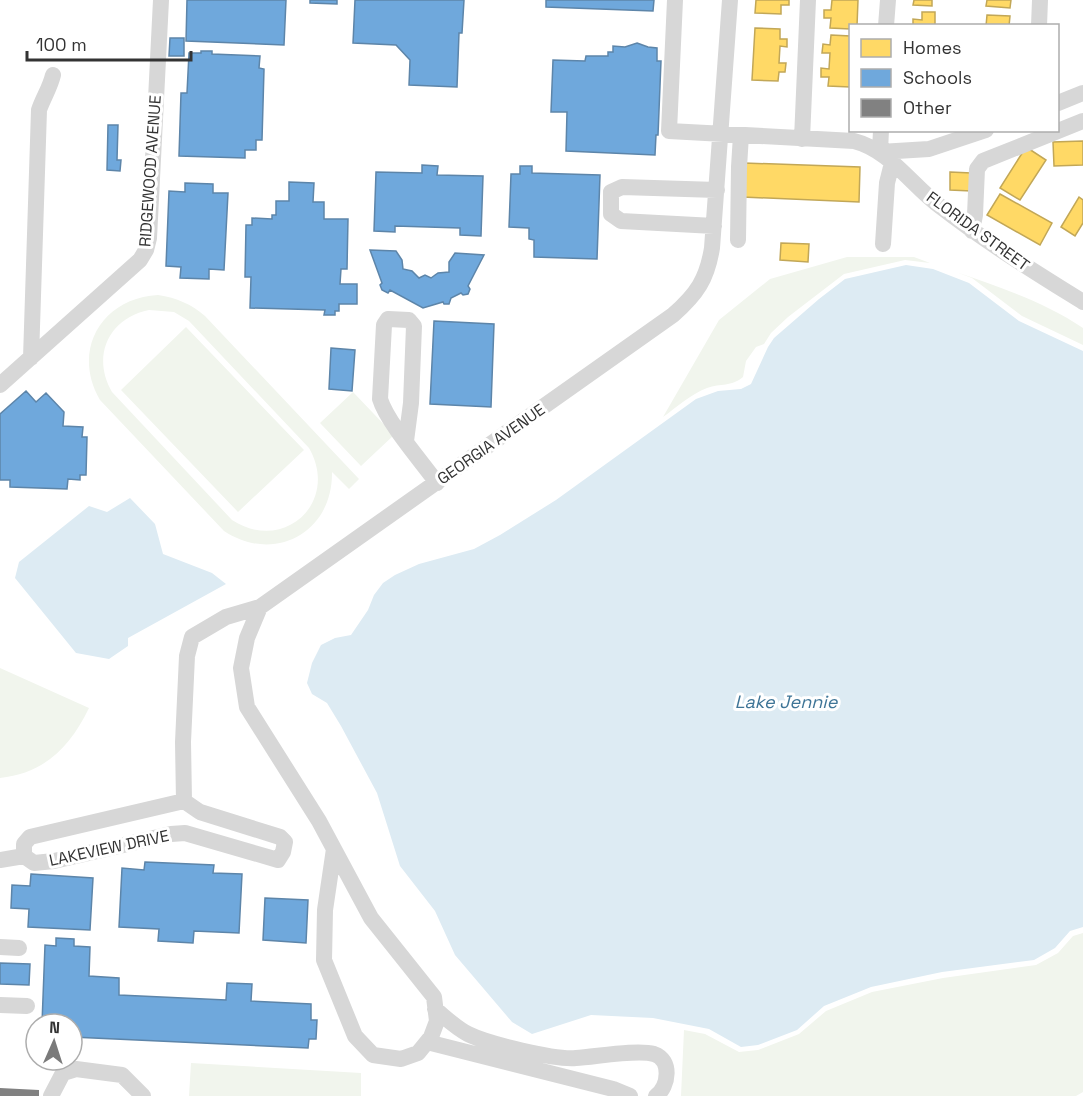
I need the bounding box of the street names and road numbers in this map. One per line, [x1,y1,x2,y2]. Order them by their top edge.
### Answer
street label: RIDGEWOOD AVENUE [134,94,166,248]
street label: FLORIDA STREET [922,187,1034,275]
street label: GEORGIA AVENUE [433,399,549,489]
street label: LAKEVIEW DRIVE [47,825,171,871]

